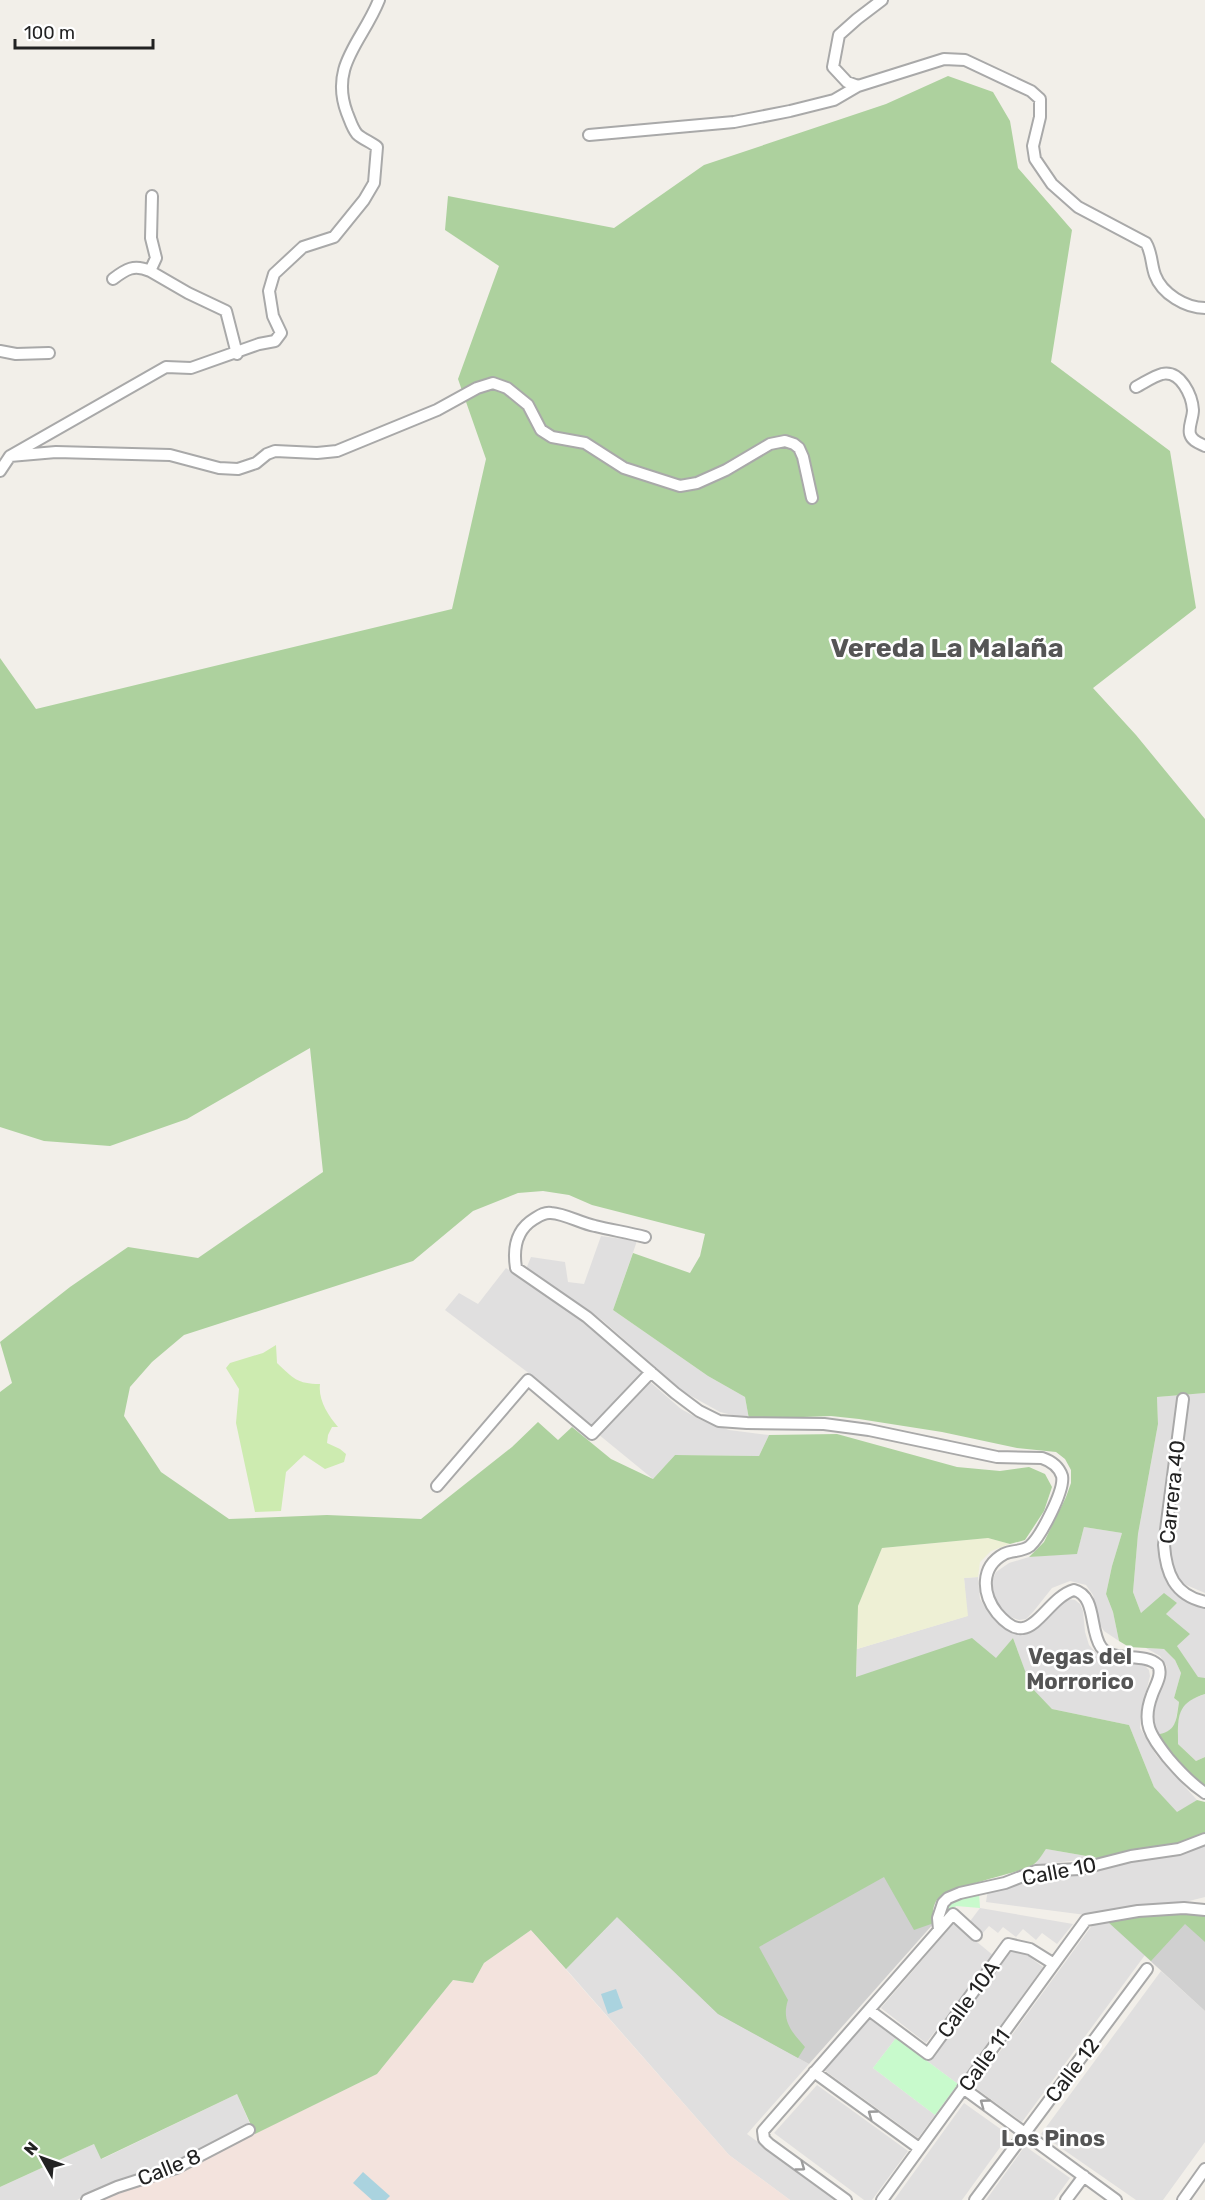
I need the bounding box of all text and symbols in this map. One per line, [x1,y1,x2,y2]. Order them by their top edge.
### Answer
scale bar [15,12,153,50]
text: 100 m [24,22,75,44]
district label: Vereda La Malaña [830,632,1064,664]
street label: Carrera 40 [1154,1439,1190,1545]
district label: Vegas del Morrorico [1026,1643,1134,1695]
street label: Calle 10 [1020,1852,1098,1890]
street label: Calle 10A [932,1956,1004,2042]
street label: Calle 11 [953,2024,1015,2096]
street label: Calle 12 [1040,2033,1104,2107]
one-way arrow [979,2100,990,2111]
one-way arrow [867,2110,878,2121]
district label: Los Pinos [1001,2125,1105,2152]
north arrow [12,2128,72,2188]
text: N [20,2138,42,2159]
street label: Calle 8 [134,2143,204,2191]
one-way arrow [795,2160,806,2171]

